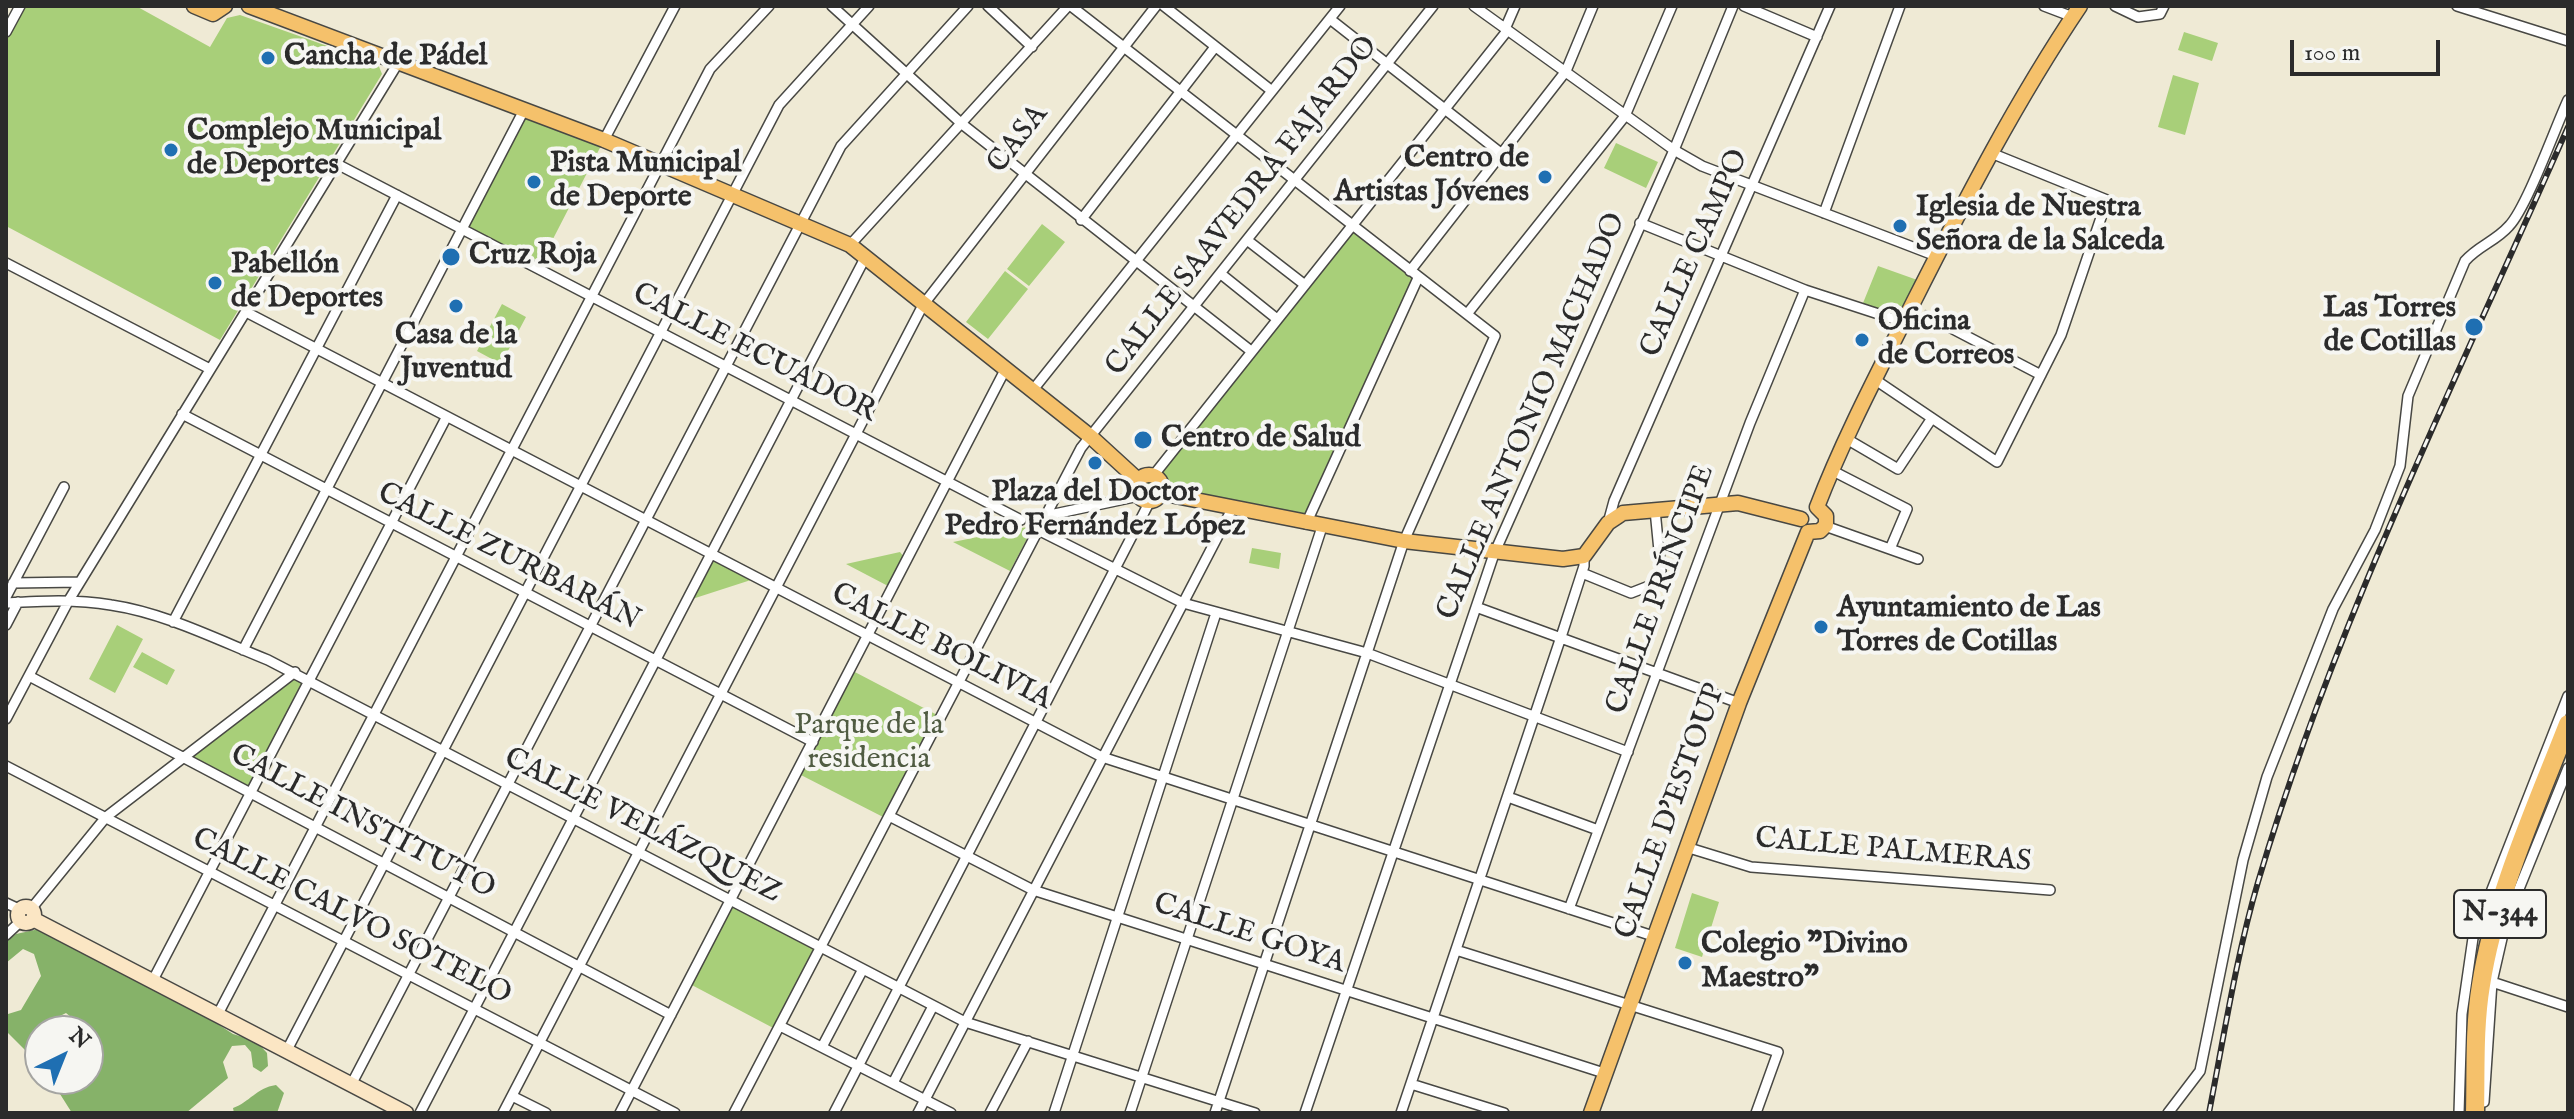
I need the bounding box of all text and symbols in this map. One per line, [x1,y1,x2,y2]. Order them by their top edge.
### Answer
scale bar [2294,24,2444,74]
street label: CALLE SAAVEDRA FAJARDO [1099,30,1387,384]
text: 100 m [2304,38,2360,69]
place label: Cancha de Pádel [284,40,487,76]
marker: Cancha de Pádel [259,49,277,67]
street label: CASA [981,98,1057,182]
place label: Complejo Municipal de Deportes [187,115,441,186]
marker: Complejo Municipal de Deportes [162,141,180,159]
place label: Centro de Artistas Jóvenes [1334,142,1529,212]
street label: CALLE CAMPO [1634,145,1758,363]
place label: Pista Municipal de Deporte [550,147,741,218]
marker: Centro de Artistas Jóvenes [1536,168,1554,186]
marker: Pista Municipal de Deporte [525,173,543,191]
place label: Iglesia de Nuestra Señora de la Salceda [1916,191,2164,262]
street label: CALLE ANTONIO MACHADO [1431,208,1635,626]
marker: Iglesia de Nuestra Señora de la Salceda [1891,217,1909,235]
place label: Cruz Roja [469,239,596,275]
marker: Cruz Roja [440,246,462,268]
place label: Pabellón de Deportes [231,248,383,318]
marker: Pabellón de Deportes [206,274,224,292]
street label: CALLE ECUADOR [626,277,882,431]
place label: Las Torres de Cotillas [2323,292,2456,362]
marker: Casa de la Juventud [447,297,465,315]
place label: Oficina de Correos [1878,305,2014,376]
marker: Las Torres de Cotillas [2463,316,2485,338]
place label: Casa de la Juventud [395,319,517,390]
marker: Oficina de Correos [1853,331,1871,349]
place label: Centro de Salud [1161,422,1360,458]
marker: Centro de Salud [1132,429,1154,451]
marker: Plaza del Doctor Pedro Fernández López [1086,454,1104,472]
street label: CALLE PRÍNCIPE [1600,460,1724,720]
street label: CALLE ZURBARÁN [371,476,645,640]
place label: Plaza del Doctor Pedro Fernández López [945,476,1245,546]
street label: CALLE BOLIVIA [825,577,1057,719]
place label: Ayuntamiento de Las Torres de Cotillas [1837,592,2101,662]
marker: Ayuntamiento de Las Torres de Cotillas [1812,618,1830,636]
street label: CALLE D'ESTOUP [1609,679,1735,945]
park label: Parque de la residencia [794,709,944,780]
street label: CALLE INSTITUTO [223,738,501,908]
street label: CALLE VELÁZQUEZ [497,741,787,913]
street label: CALLE CALVO SOTELO [185,822,517,1014]
street label: CALLE PALMERAS [1753,822,2033,882]
street label: CALLE GOYA [1149,887,1349,983]
road number: N-344 [2454,890,2546,938]
place label: Colegio "Divino Maestro" [1701,928,1908,998]
marker: Colegio "Divino Maestro" [1676,954,1694,972]
north arrow [24,1015,104,1095]
text: N [62,1022,96,1056]

